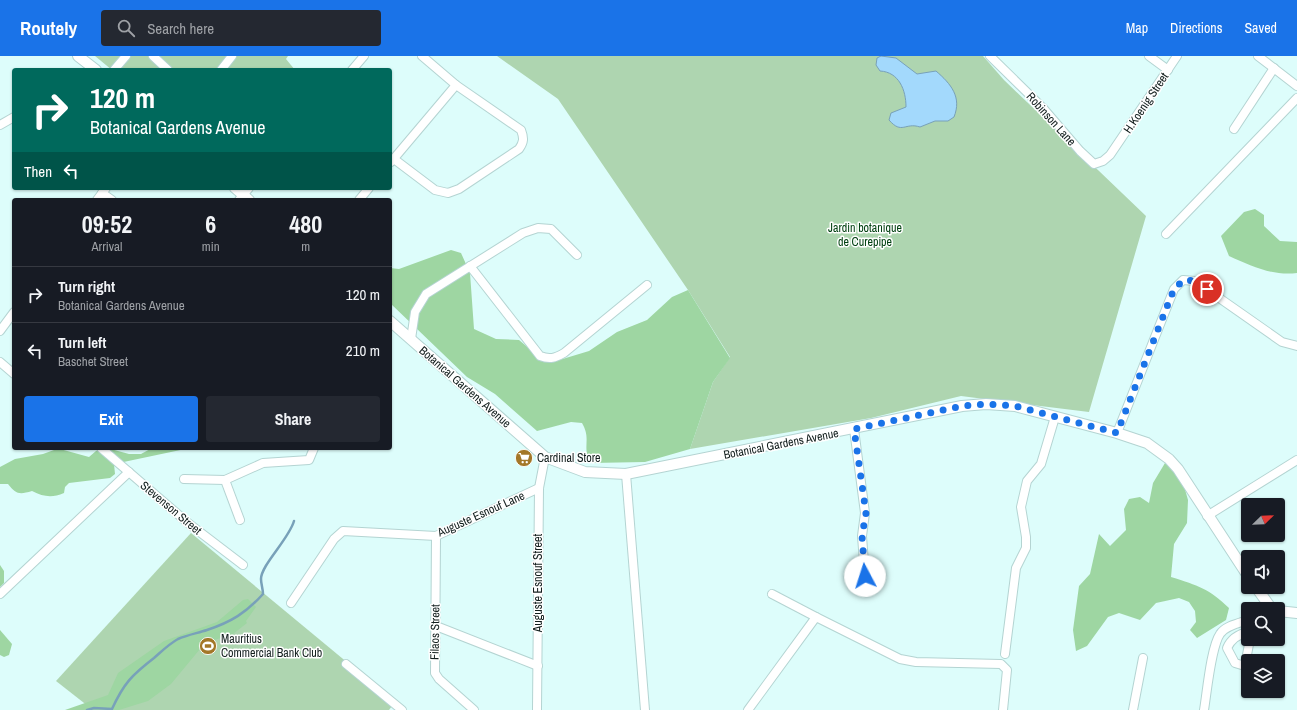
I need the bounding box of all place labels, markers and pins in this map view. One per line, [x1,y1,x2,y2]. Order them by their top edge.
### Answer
pin [1190,272,1224,306]
supermarket icon: Cardinal Store [514,448,534,468]
place label: Cardinal Store [537,450,600,466]
place label: Mauritius Commercial Bank Club [221,631,322,661]
sports icon: Mauritius Commercial Bank Club [198,636,218,656]

